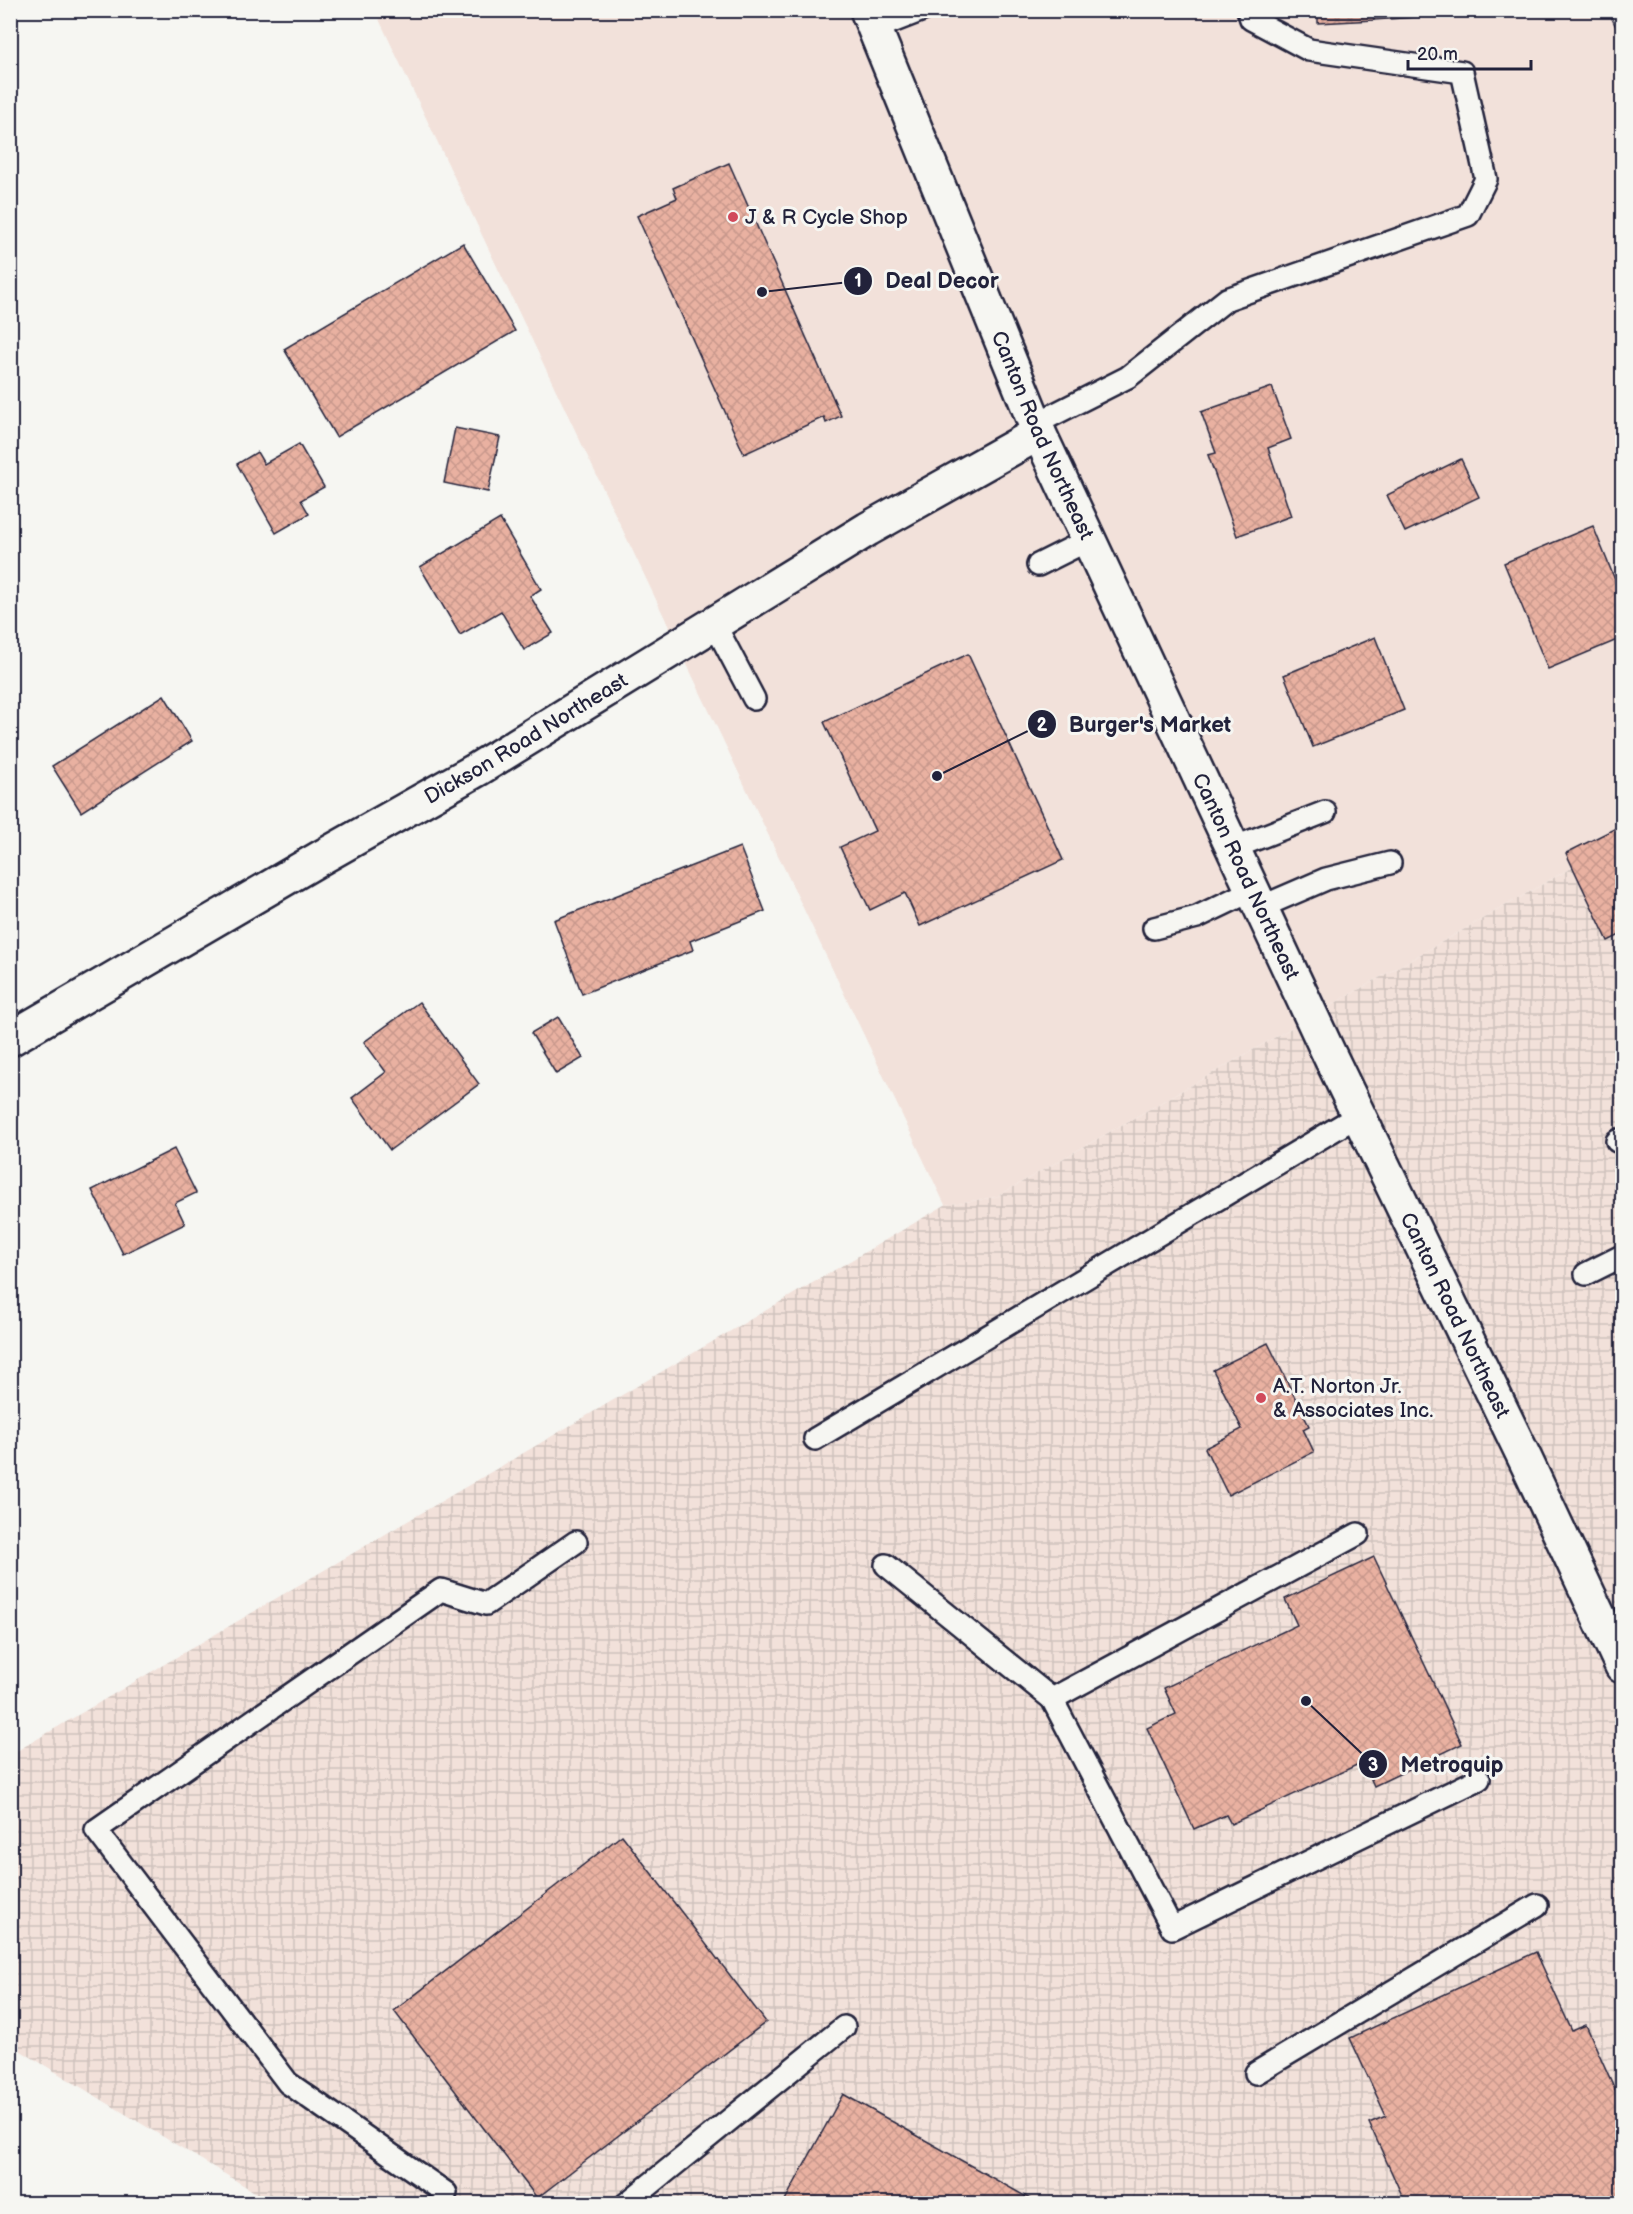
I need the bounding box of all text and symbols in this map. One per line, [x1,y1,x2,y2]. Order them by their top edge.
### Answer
scale bar [1408,33,1531,71]
text: 20 m [1417,44,1458,65]
place label: J & R Cycle Shop [745,205,908,230]
marker: J & R Cycle Shop [726,210,740,224]
callout: Deal Decor [843,261,1011,301]
text: Deal Decor [885,268,999,295]
text: 1 [854,271,862,292]
street label: Canton Road Northeast [986,327,1099,544]
street label: Dickson Road Northeast [420,668,633,810]
callout: Burger's Market [1027,704,1243,744]
text: Burger's Market [1069,712,1232,739]
text: 2 [1037,715,1048,736]
street label: Canton Road Northeast [1187,769,1305,984]
street label: Canton Road Northeast [1395,1208,1515,1423]
place label: A.T. Norton Jr. & Associates Inc. [1273,1374,1433,1423]
marker: A.T. Norton Jr. & Associates Inc. [1254,1391,1268,1405]
callout: Metroquip [1358,1744,1515,1784]
text: Metroquip [1401,1752,1503,1779]
text: 3 [1368,1755,1378,1776]

